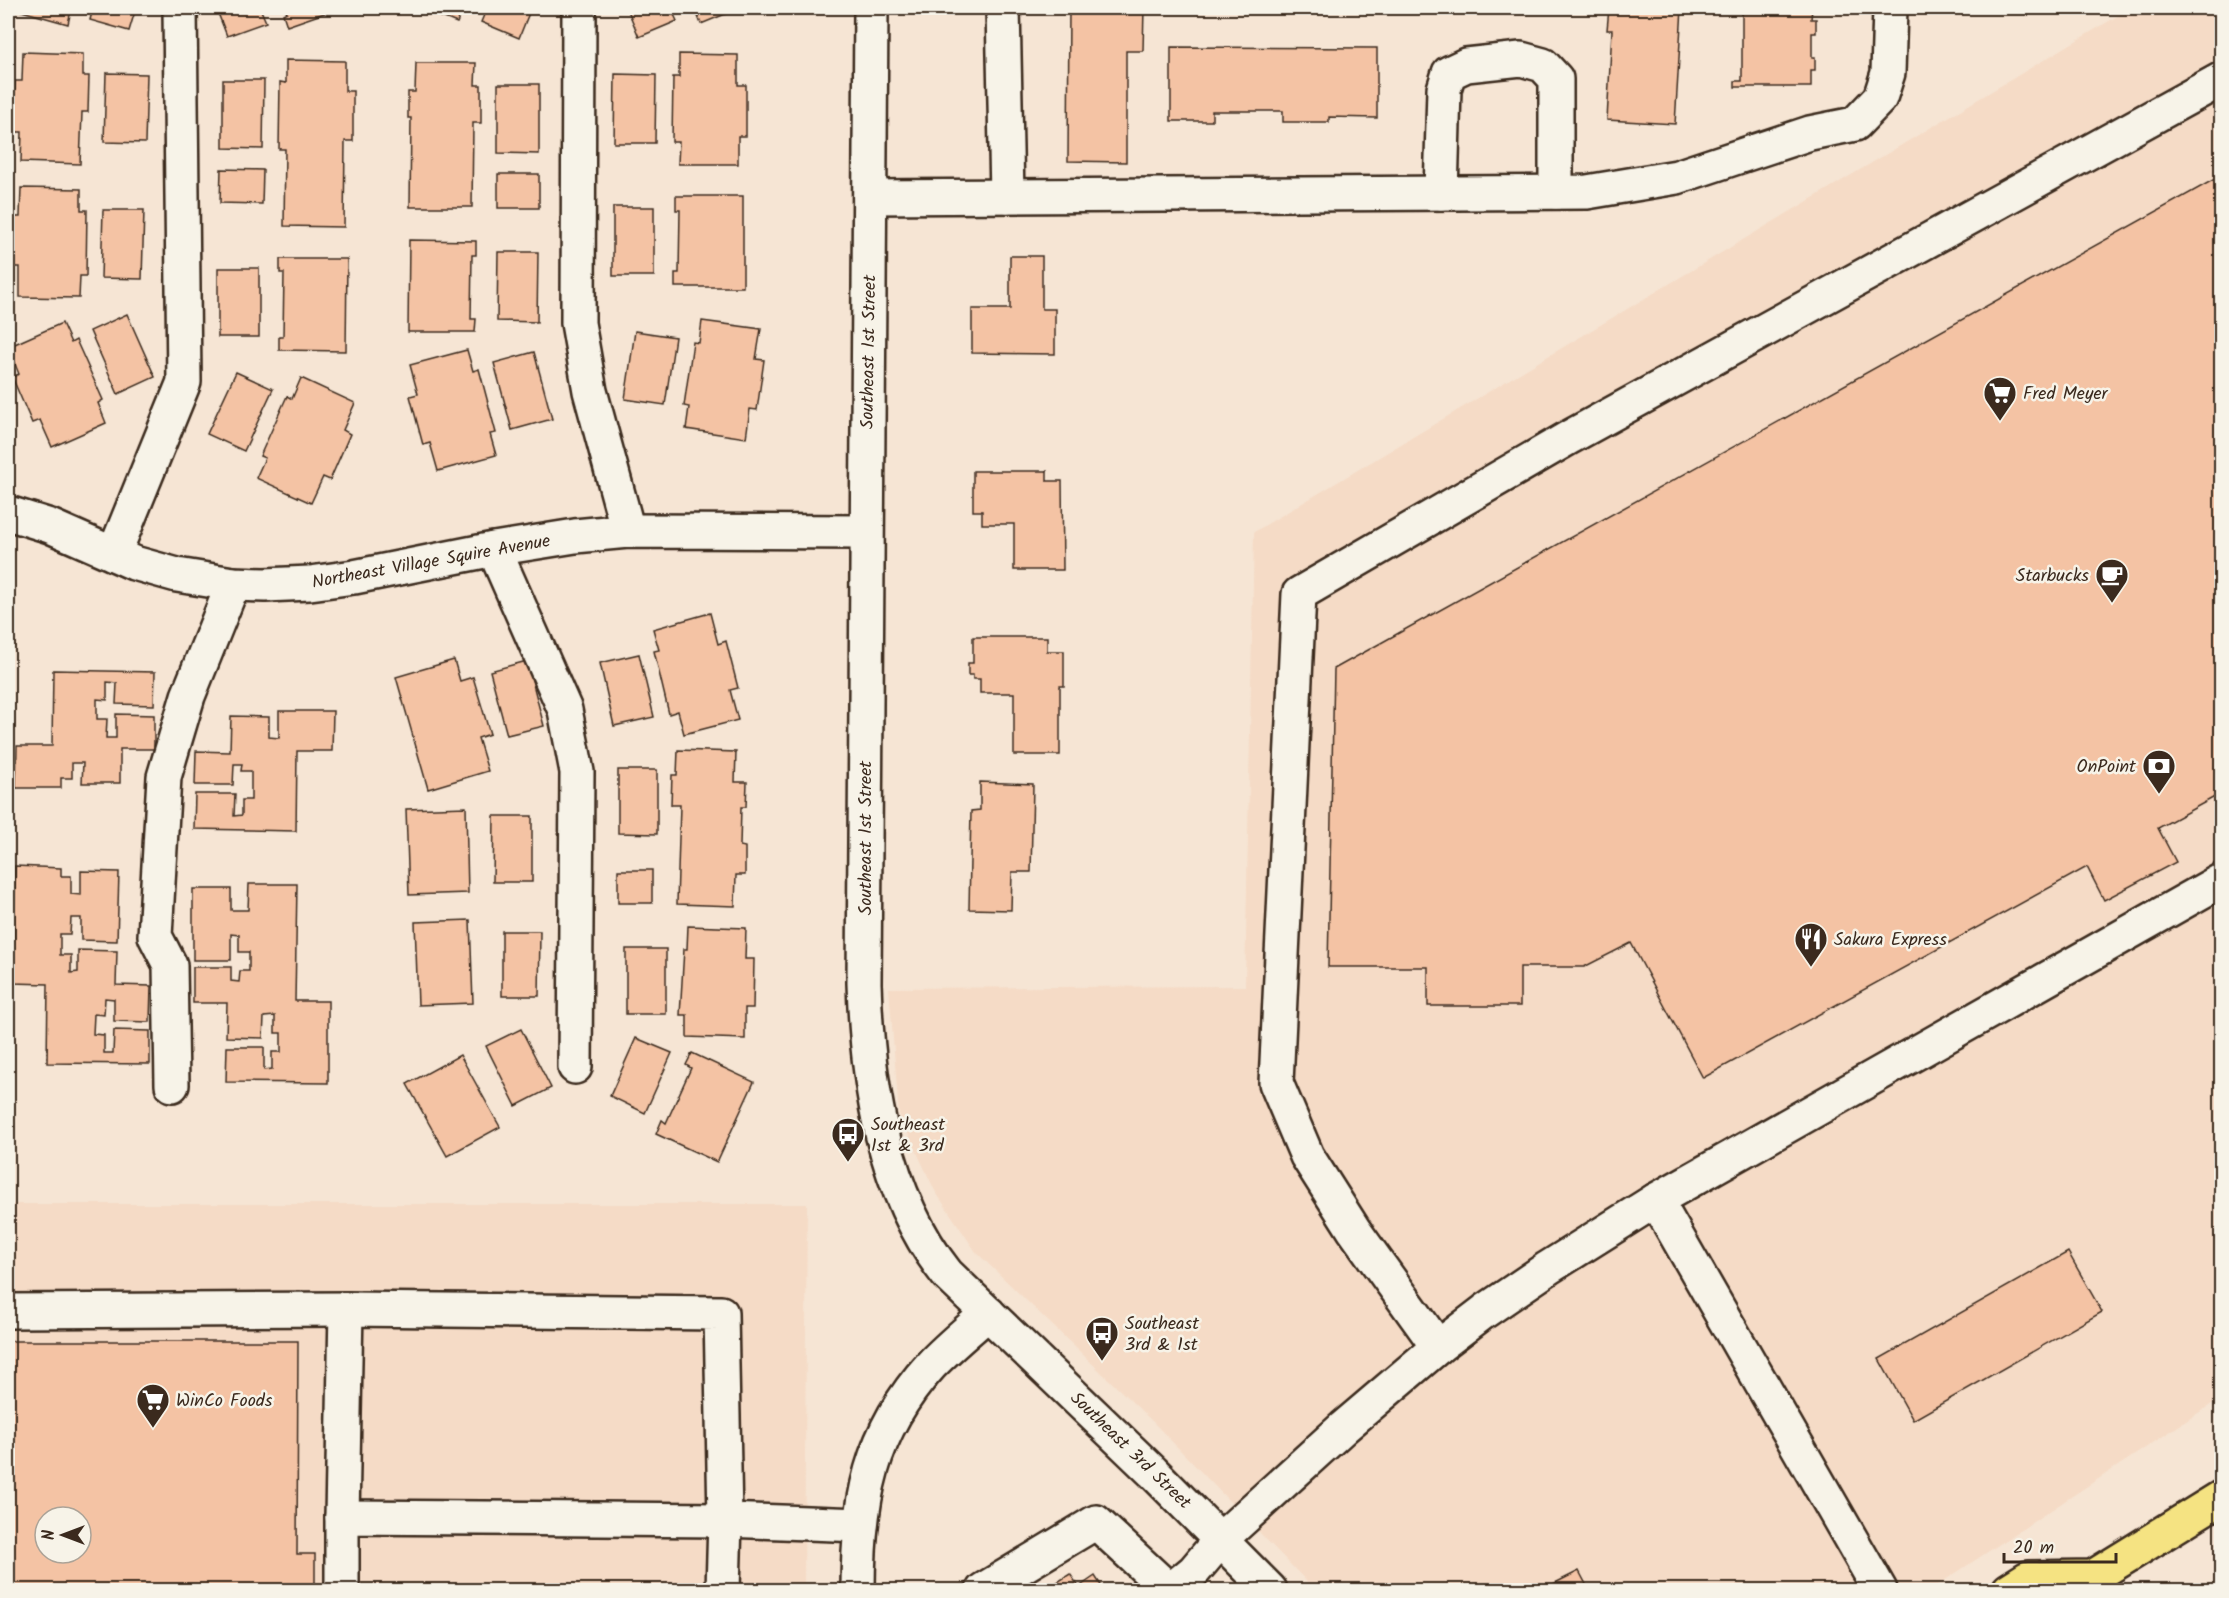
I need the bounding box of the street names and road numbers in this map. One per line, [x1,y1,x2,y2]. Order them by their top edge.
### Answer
street label: Southeast 1st Street [854,273,885,430]
street label: Northeast Village Squire Avenue [310,527,553,598]
street label: Southeast 1st Street [852,760,881,915]
street label: Southeast 3rd Street [1063,1385,1198,1518]

